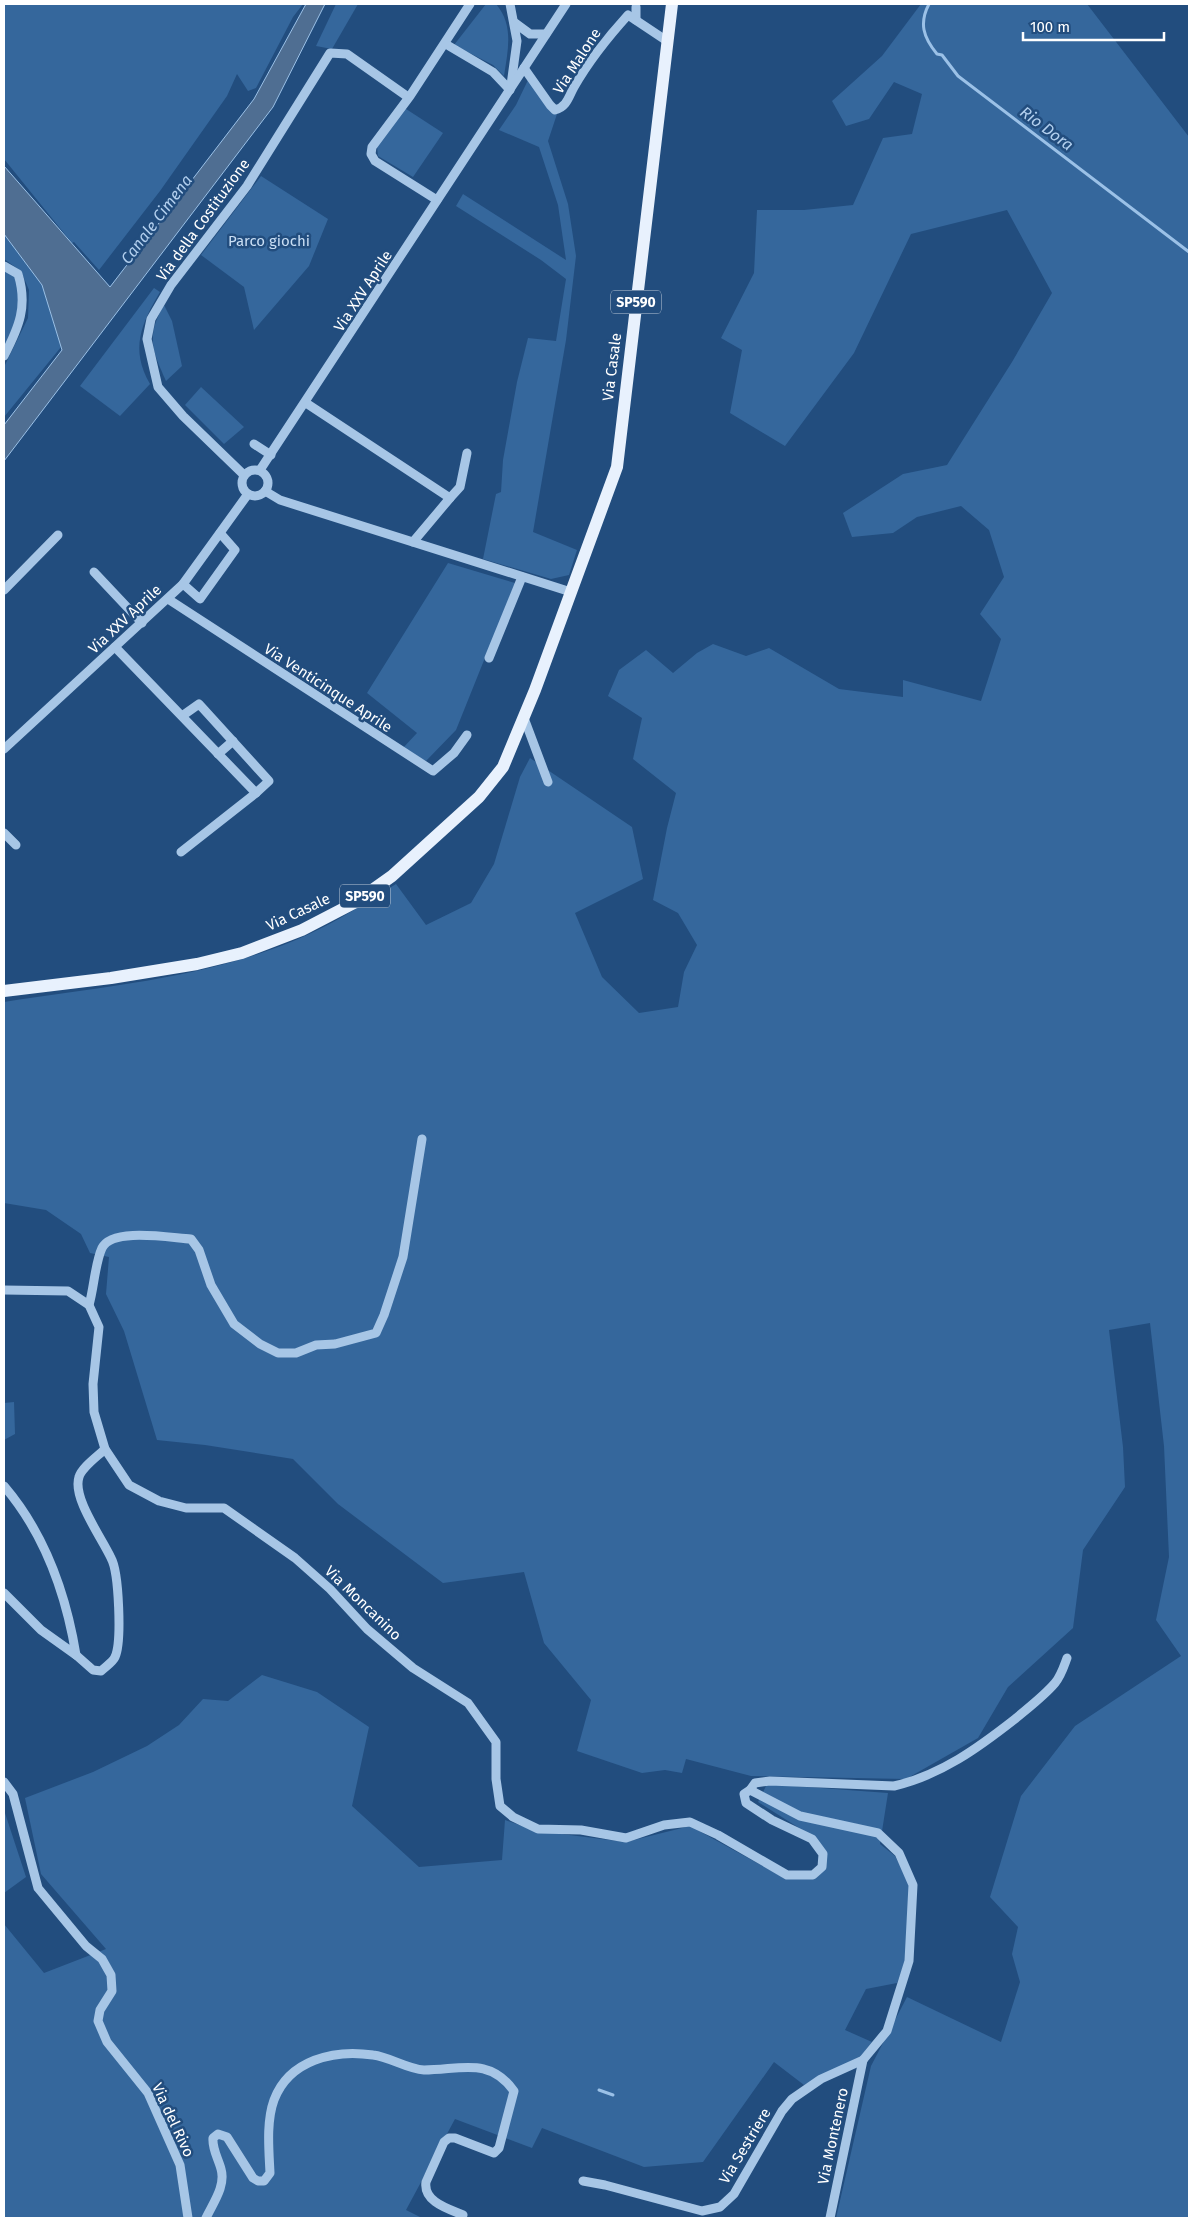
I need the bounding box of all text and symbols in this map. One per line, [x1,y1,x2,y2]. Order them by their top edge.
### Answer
scale bar [1023,10,1164,42]
text: 100 m [1030,18,1070,36]
street label: Via Malone [549,25,605,97]
water label: Rio Dora [1016,102,1077,155]
street label: Via della Costituzione [153,155,253,285]
water label: Canale Cimena [117,171,196,268]
park label: Parco giochi [228,232,310,250]
street label: Via XXV Aprile [330,247,396,335]
road number: SP590 [611,290,661,314]
street label: Via Casale [599,332,625,402]
street label: Via XXV Aprile [85,581,165,657]
street label: Via Venticinque Aprile [260,640,396,736]
road number: SP590 [340,884,390,908]
street label: Via Casale [263,889,333,935]
street label: Via Moncanino [321,1562,405,1644]
street label: Via del Rivo [148,2080,198,2160]
street label: Via Montenero [814,2086,852,2186]
street label: Via Sestriere [715,2105,775,2187]

